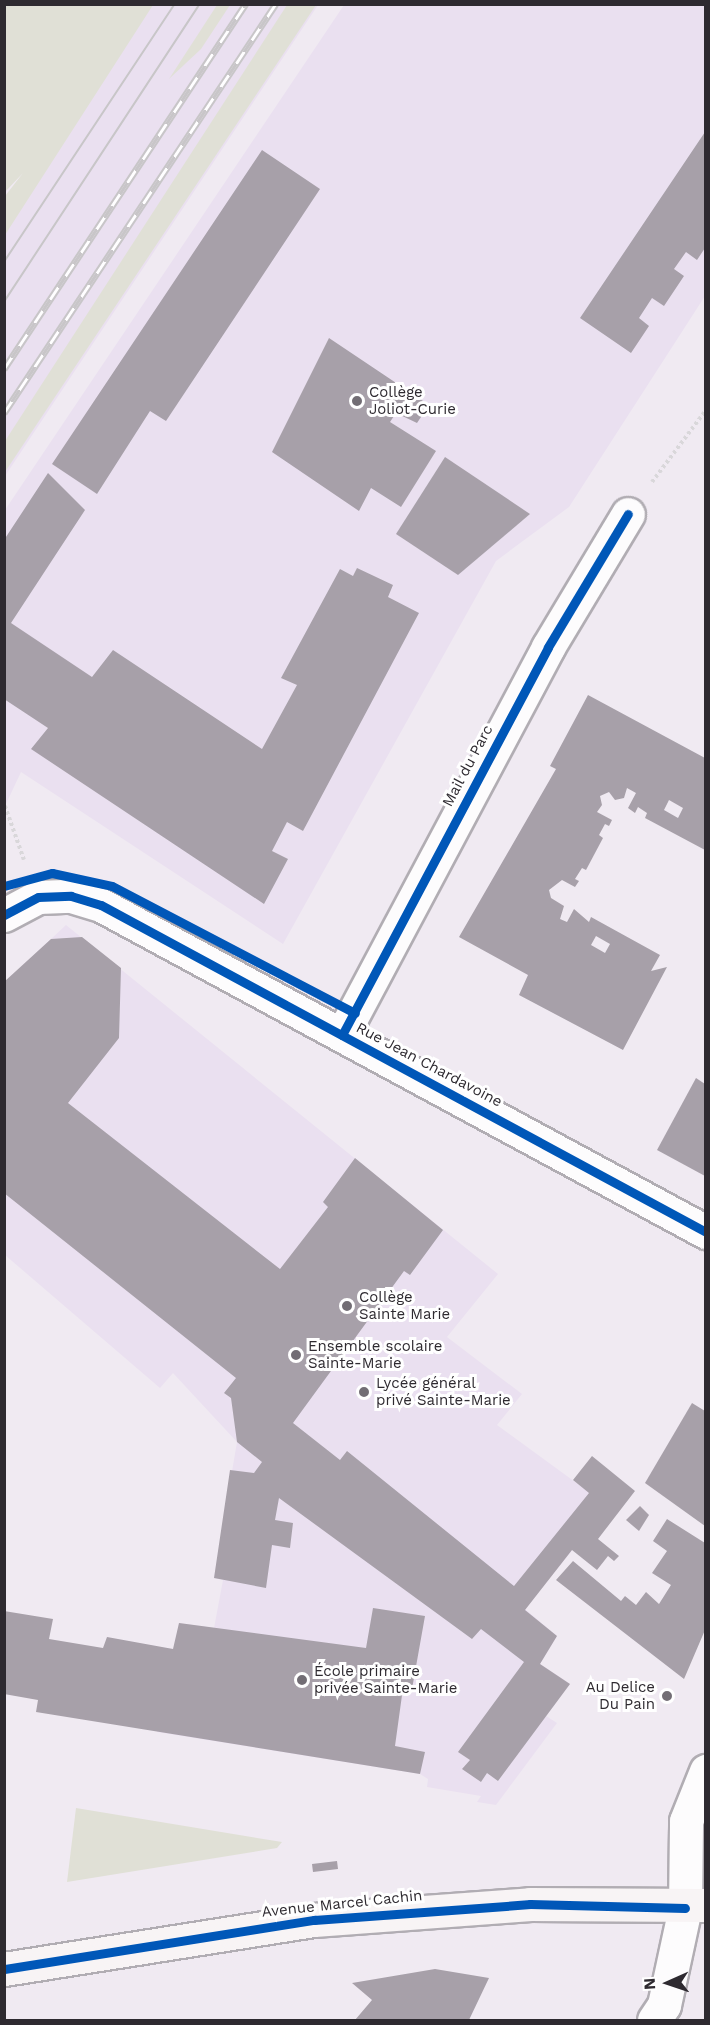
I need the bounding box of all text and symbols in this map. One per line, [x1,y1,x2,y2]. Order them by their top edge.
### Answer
place label: Collège Joliot-Curie [369,383,456,418]
marker: Collège Joliot-Curie [350,394,364,408]
street label: Mail du Parc [439,722,497,810]
street label: Rue Jean Chardavoine [353,1019,505,1111]
place label: Collège Sainte Marie [359,1288,450,1323]
marker: Collège Sainte Marie [340,1299,354,1313]
place label: Ensemble scolaire Sainte-Marie [308,1337,442,1372]
marker: Ensemble scolaire Sainte-Marie [289,1348,303,1362]
place label: Lycée général privé Sainte-Marie [376,1374,511,1409]
marker: Lycée général privé Sainte-Marie [357,1385,371,1399]
place label: École primaire privée Sainte-Marie [314,1662,457,1697]
marker: École primaire privée Sainte-Marie [295,1673,309,1687]
place label: Au Delice Du Pain [586,1678,655,1713]
marker: Au Delice Du Pain [660,1689,674,1703]
street label: Avenue Marcel Cachin [261,1887,423,1921]
north arrow [638,1953,698,2013]
text: N [640,1978,659,1990]

